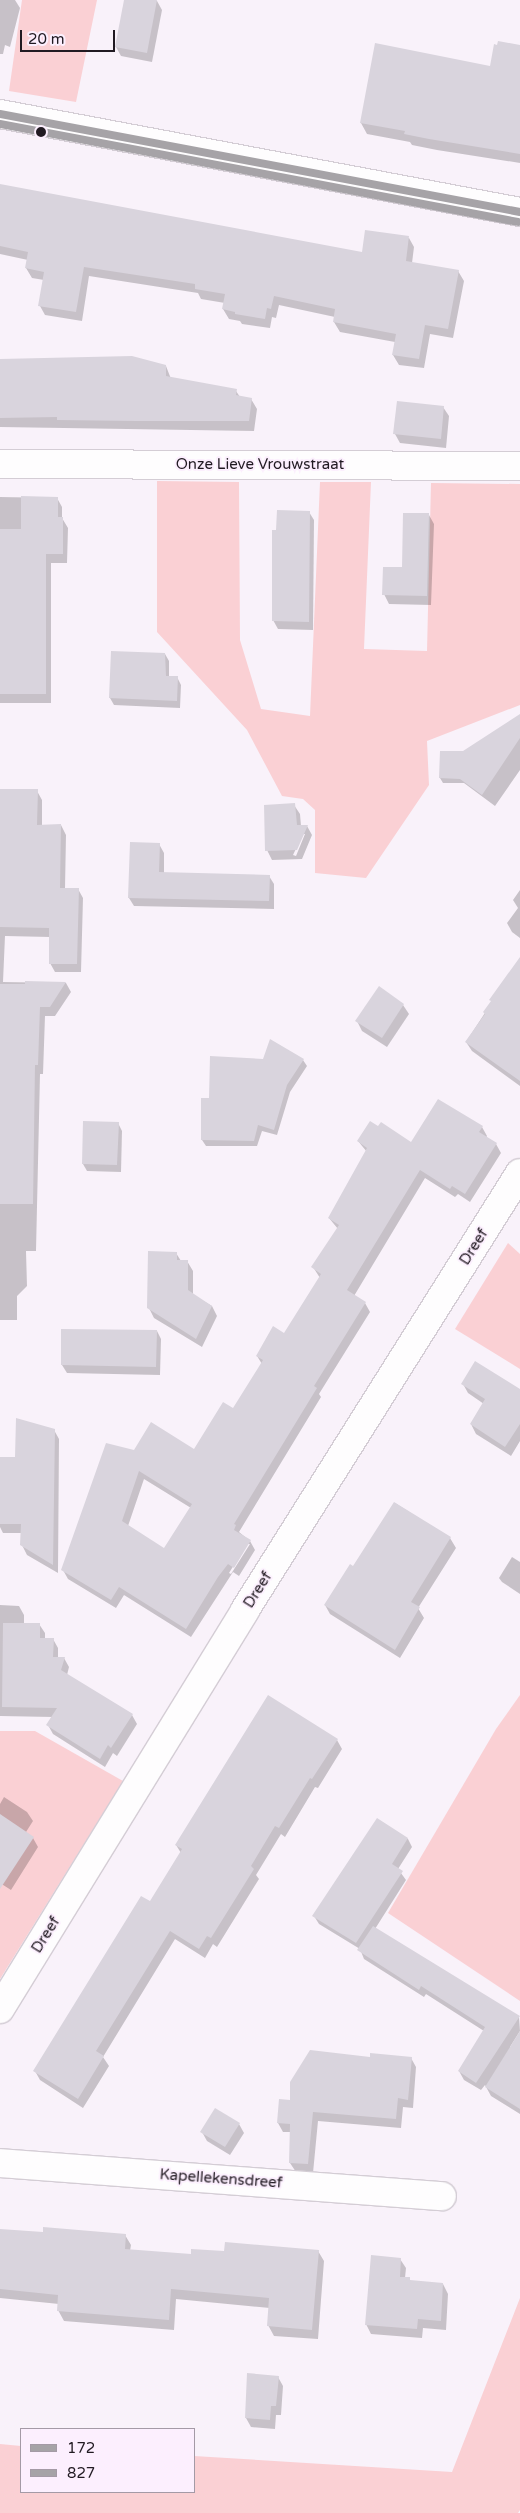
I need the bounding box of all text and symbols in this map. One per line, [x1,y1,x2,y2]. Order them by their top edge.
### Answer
scale bar [22,20,118,52]
text: 20 m [28,30,65,48]
unlabelled marker [36,127,46,137]
street label: Onze Lieve Vrouwstraat [176,456,344,474]
street label: Dreef [456,1226,492,1268]
street label: Dreef [240,1569,276,1611]
street label: Dreef [28,1914,64,1956]
street label: Kapellekensdreef [159,2166,283,2192]
legend [20,2428,195,2493]
text: 172 [67,2439,95,2457]
text: 827 [67,2464,95,2482]

